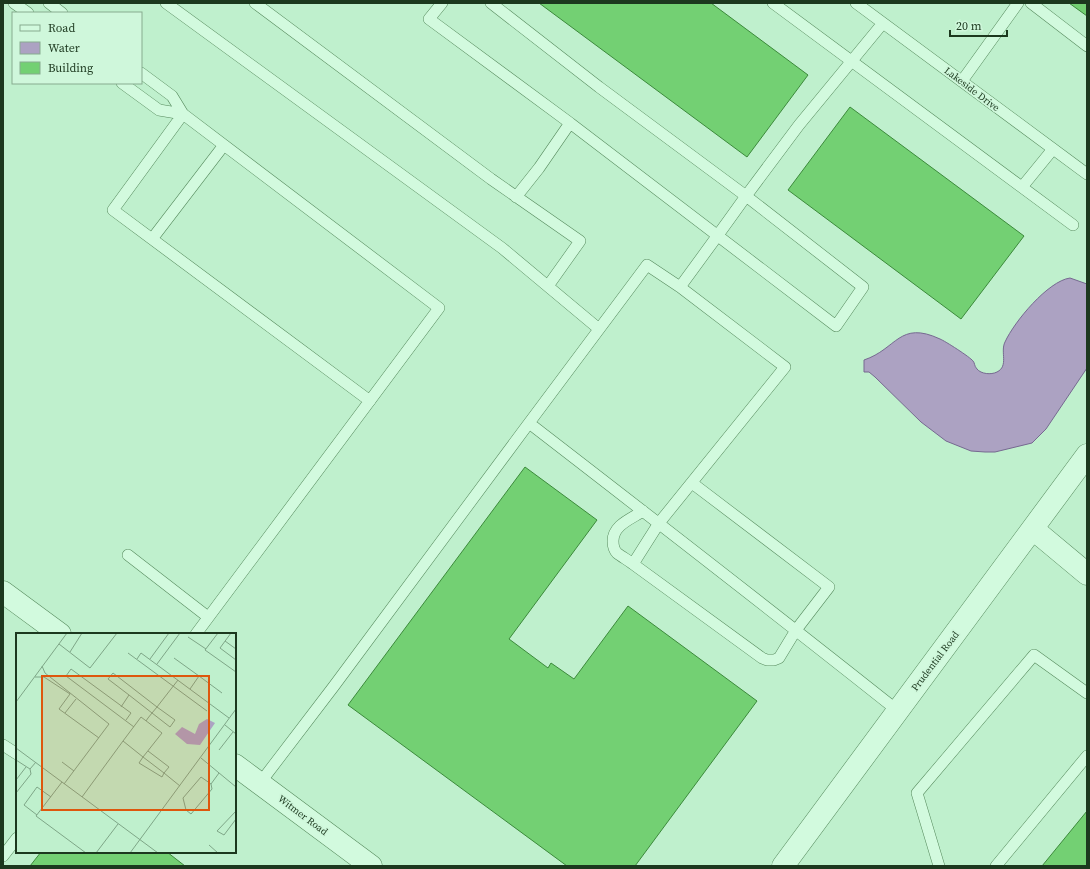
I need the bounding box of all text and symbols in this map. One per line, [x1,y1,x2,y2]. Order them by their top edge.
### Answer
legend [12,12,142,84]
scale bar [950,12,1007,38]
text: 20 m [956,18,982,34]
text: Road [48,20,75,36]
text: Water [48,40,80,56]
text: Building [48,60,93,76]
street label: Lakeside Drive [942,64,1002,114]
street label: Prudential Road [908,628,962,694]
inset map [16,633,236,853]
street label: Witmer Road [276,792,331,838]

